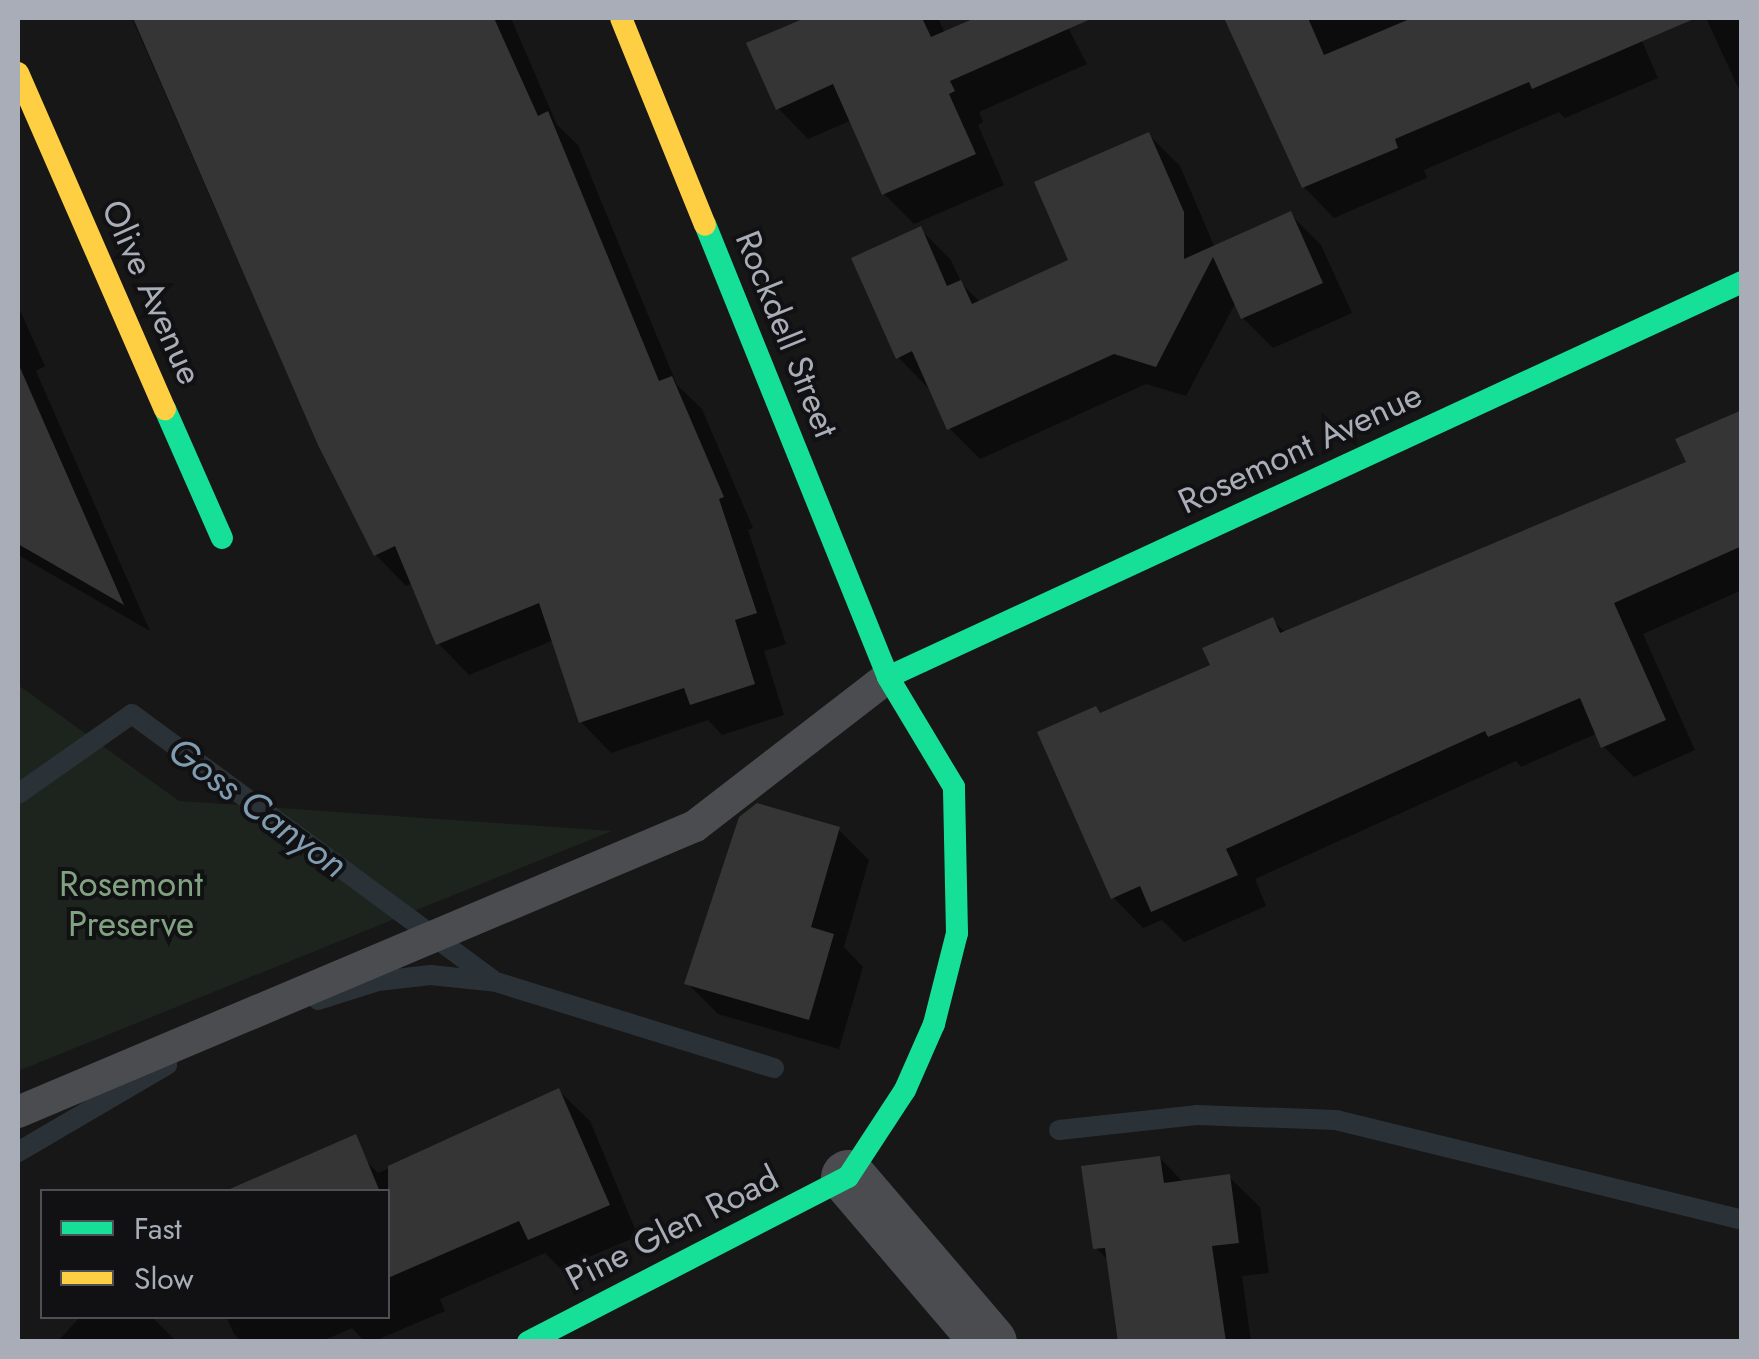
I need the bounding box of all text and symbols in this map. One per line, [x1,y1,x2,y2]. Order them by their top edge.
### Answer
street label: Olive Avenue [93,193,211,391]
street label: Rockdell Street [727,225,847,443]
street label: Rosemont Avenue [1172,373,1428,523]
water label: Goss Canyon [159,727,357,887]
park label: Rosemont Preserve [59,863,203,945]
street label: Pine Glen Road [559,1156,785,1300]
legend [40,1189,390,1319]
text: Fast [134,1207,182,1250]
text: Slow [134,1257,194,1300]

